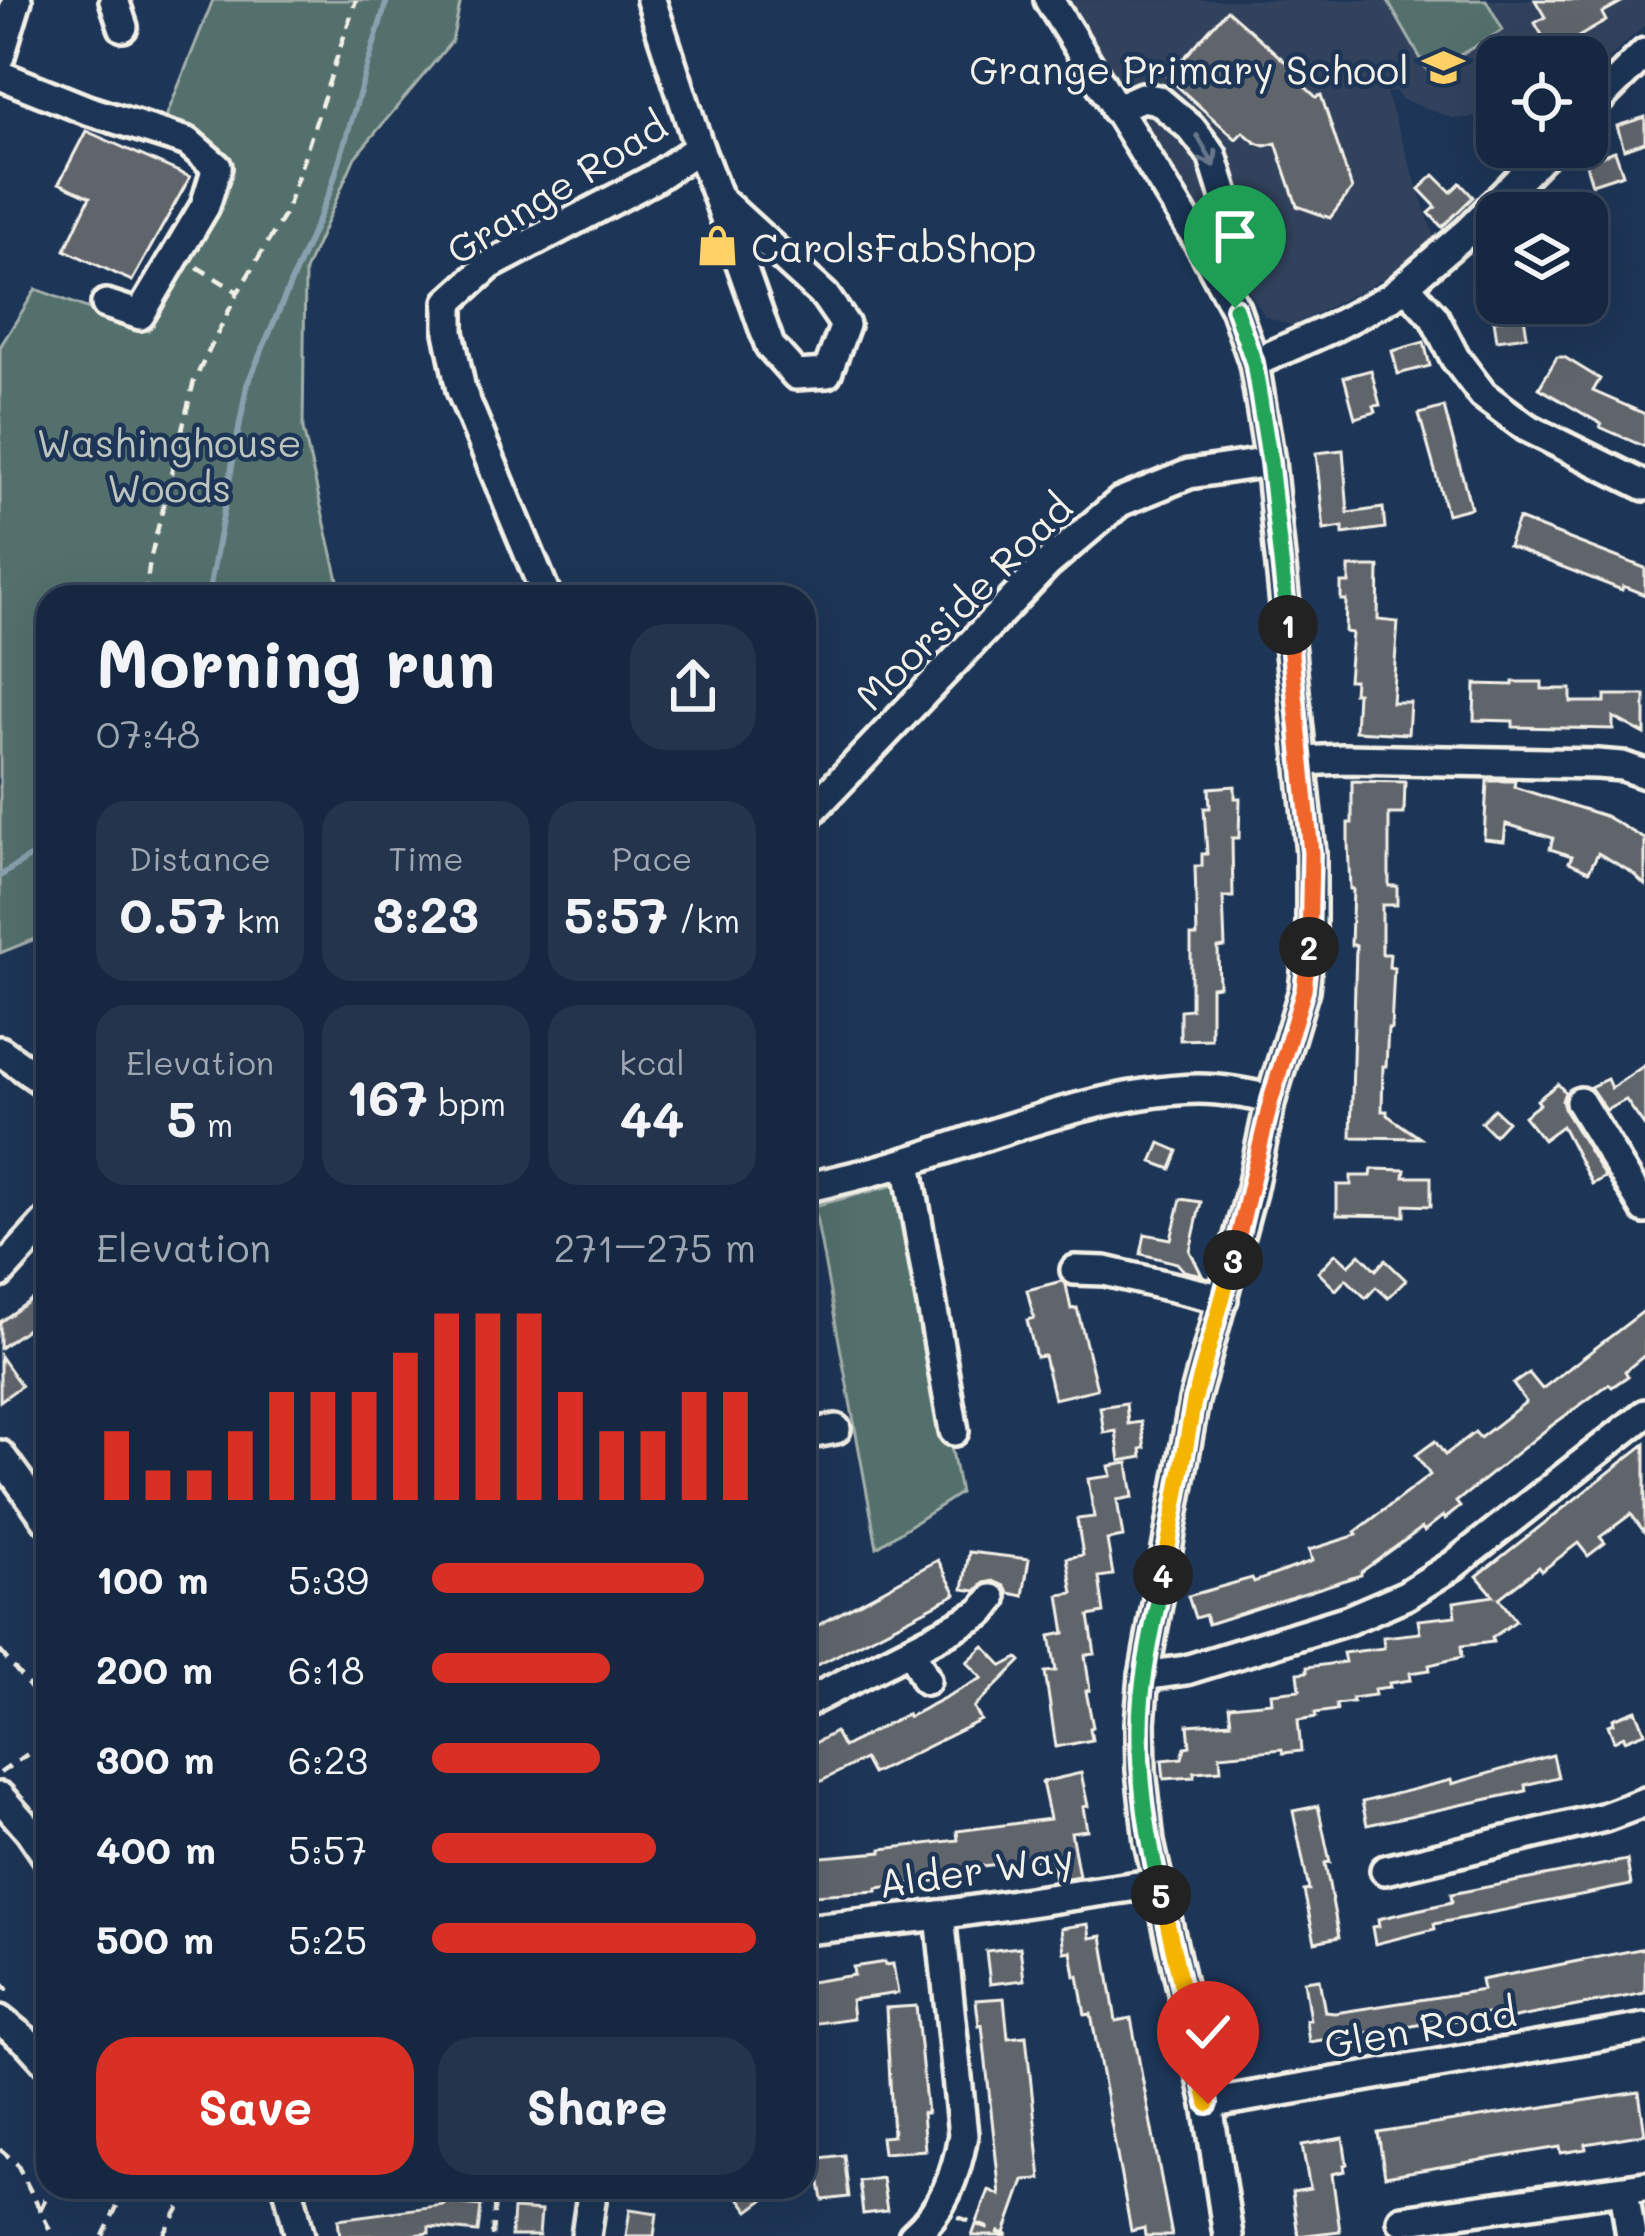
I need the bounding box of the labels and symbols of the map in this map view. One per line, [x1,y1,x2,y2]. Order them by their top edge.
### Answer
place label: Grange Primary School [969,43,1409,95]
school or university icon: Grange Primary School [1420,45,1466,91]
street label: Grange Road [436,99,676,276]
one-way arrow [1194,133,1218,168]
pin [1184,185,1286,308]
place label: CarolsFabShop [751,221,1037,272]
shop icon: CarolsFabShop [694,223,740,269]
park label: Washinghouse Woods [36,416,302,512]
street label: Moorside Road [844,482,1082,720]
pin: 1 [1258,595,1318,655]
pin: 2 [1279,917,1339,977]
pin: 3 [1203,1230,1263,1290]
pin: 4 [1133,1545,1193,1605]
street label: Alder Way [875,1830,1077,1908]
pin: 5 [1131,1865,1191,1925]
pin [1157,1981,1259,2104]
street label: Glen Road [1320,1985,1520,2069]

